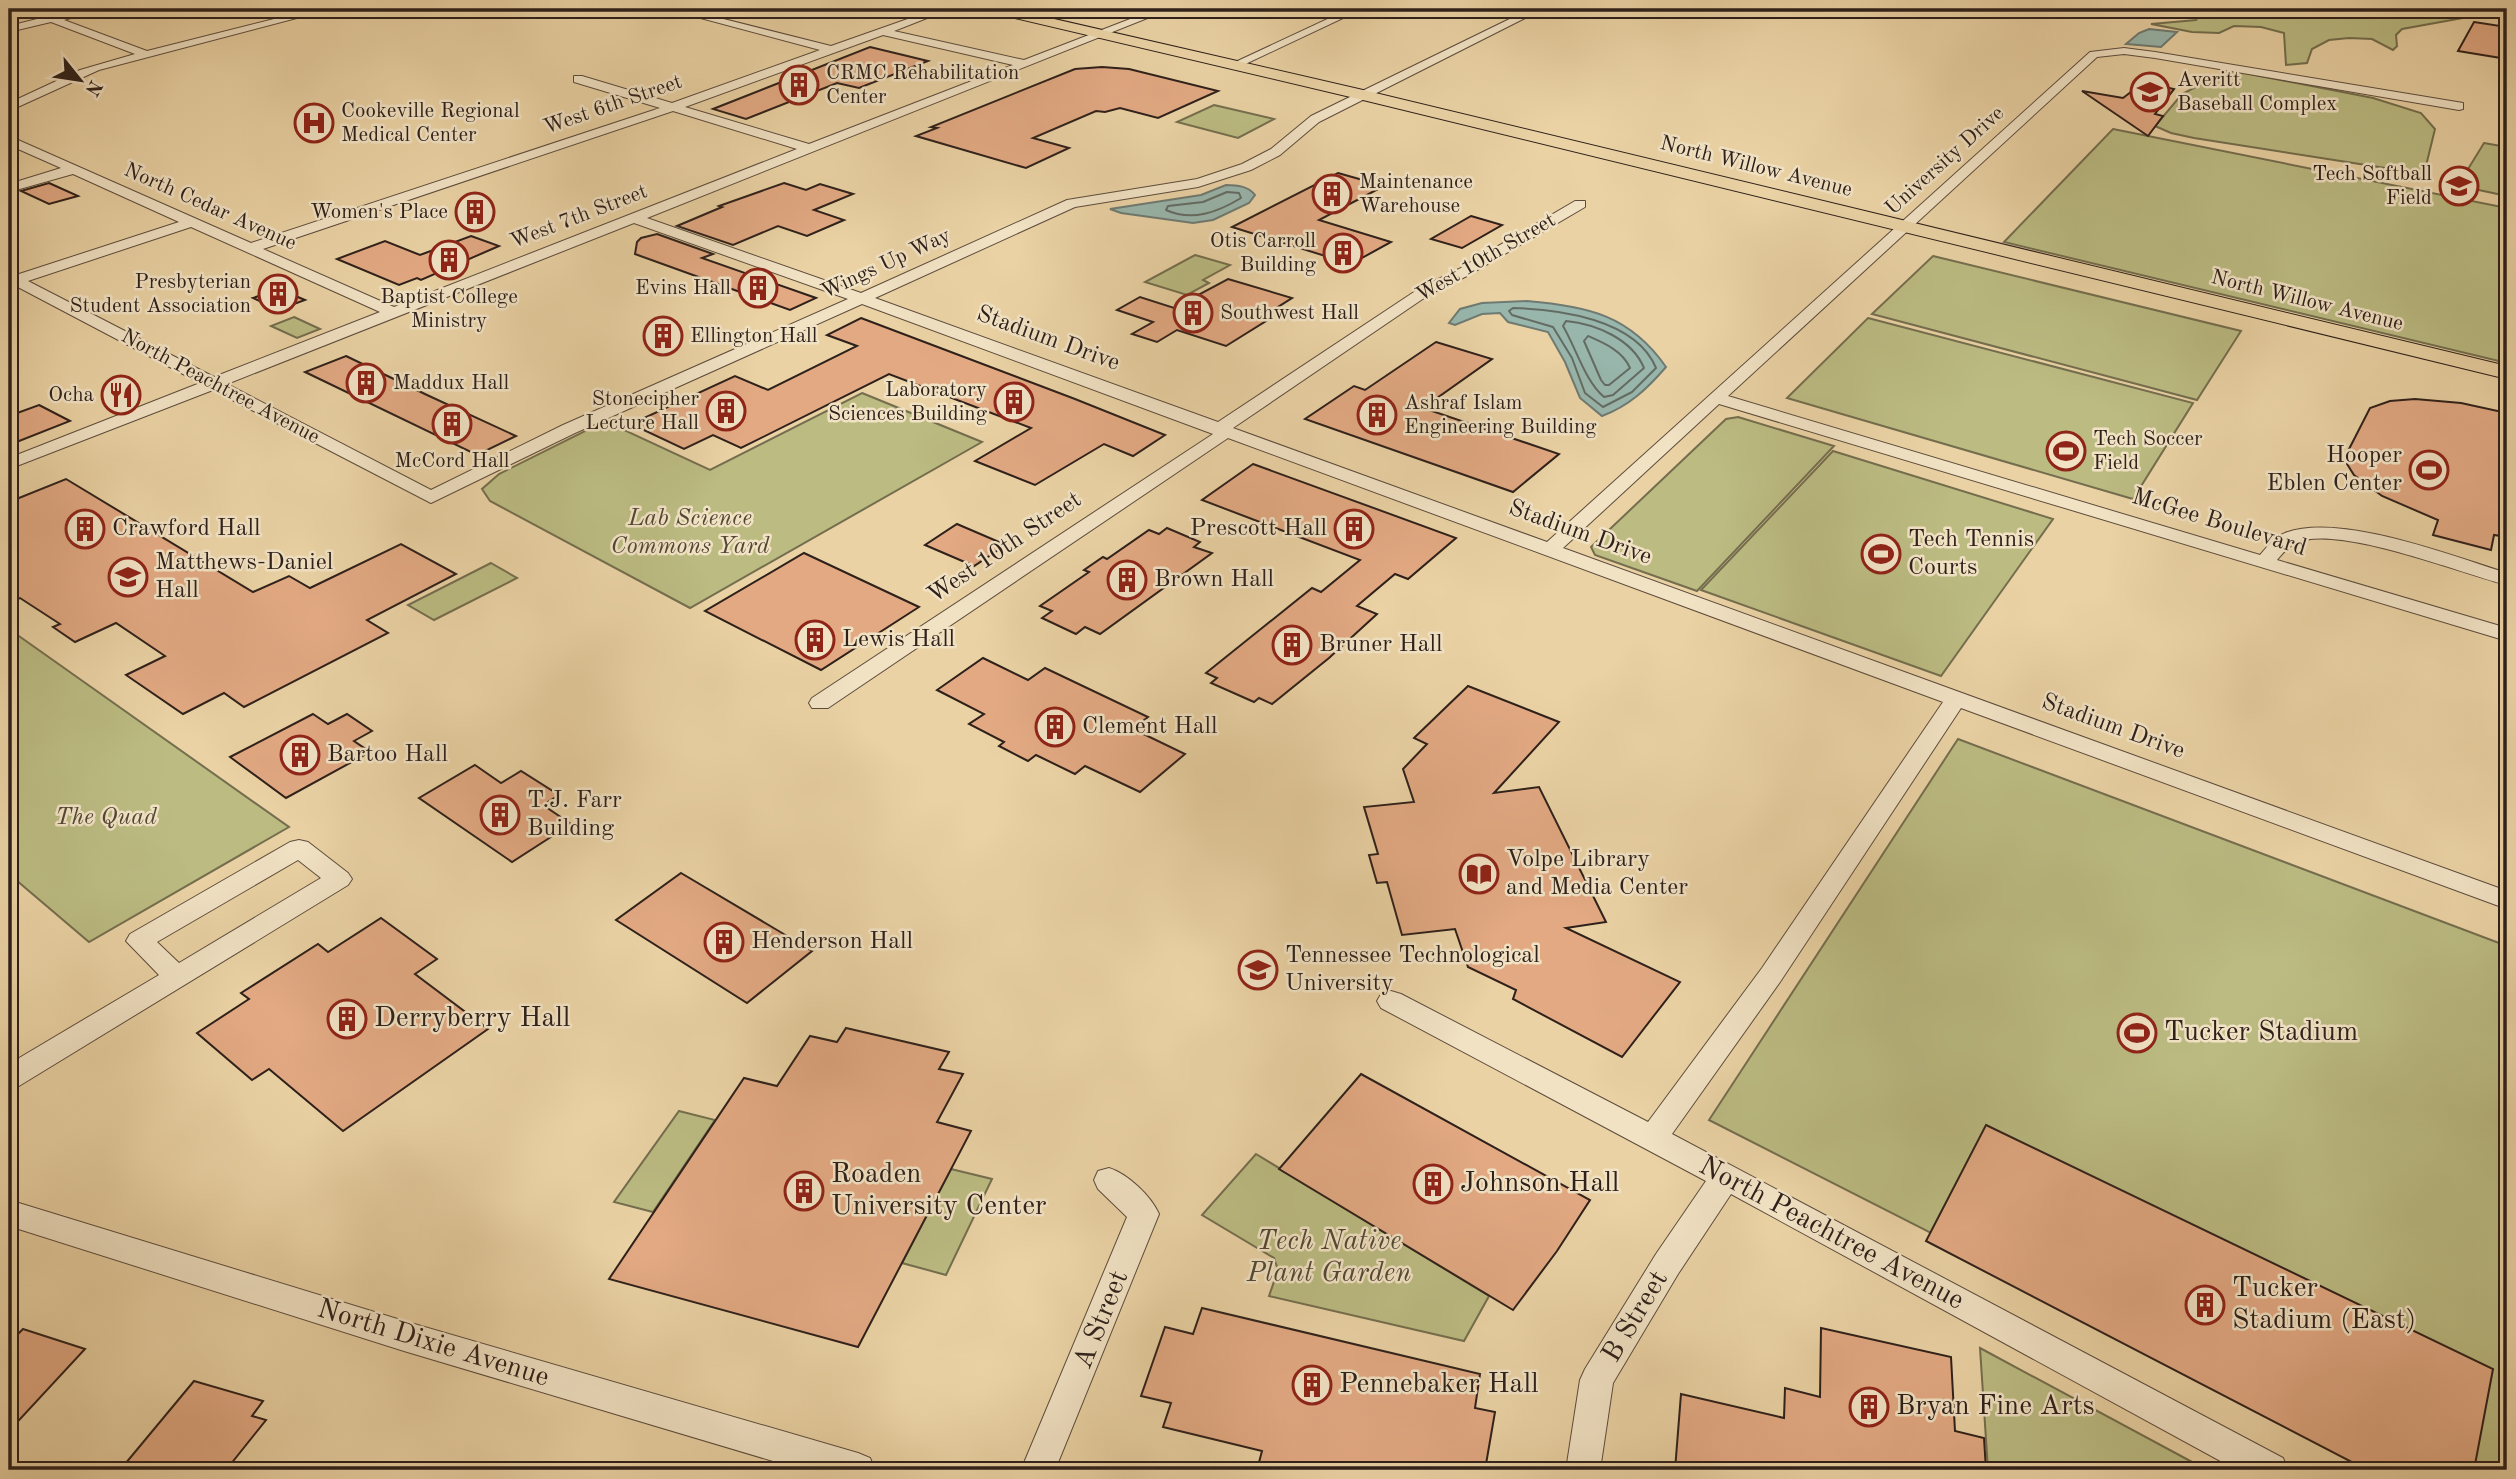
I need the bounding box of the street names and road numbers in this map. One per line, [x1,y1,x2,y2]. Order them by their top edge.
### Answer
street label: West 6th Street [541,71,685,139]
street label: University Drive [1882,103,2008,219]
street label: North Willow Avenue [1658,133,1854,201]
street label: North Cedar Avenue [121,160,299,254]
street label: West 7th Street [508,181,650,253]
street label: West 10th Street [1413,210,1559,306]
street label: Wings Up Way [818,225,954,303]
street label: North Willow Avenue [2209,267,2405,335]
street label: Stadium Drive [973,302,1123,376]
street label: North Peachtree Avenue [117,326,323,448]
street label: McGee Boulevard [2129,485,2309,561]
street label: West 10th Street [924,488,1086,608]
street label: Stadium Drive [1505,496,1655,570]
street label: Stadium Drive [2038,690,2188,764]
street label: North Peachtree Avenue [1694,1152,1968,1316]
street label: B Street [1598,1266,1674,1368]
street label: A Street [1070,1267,1134,1373]
street label: North Dixie Avenue [314,1295,552,1393]

